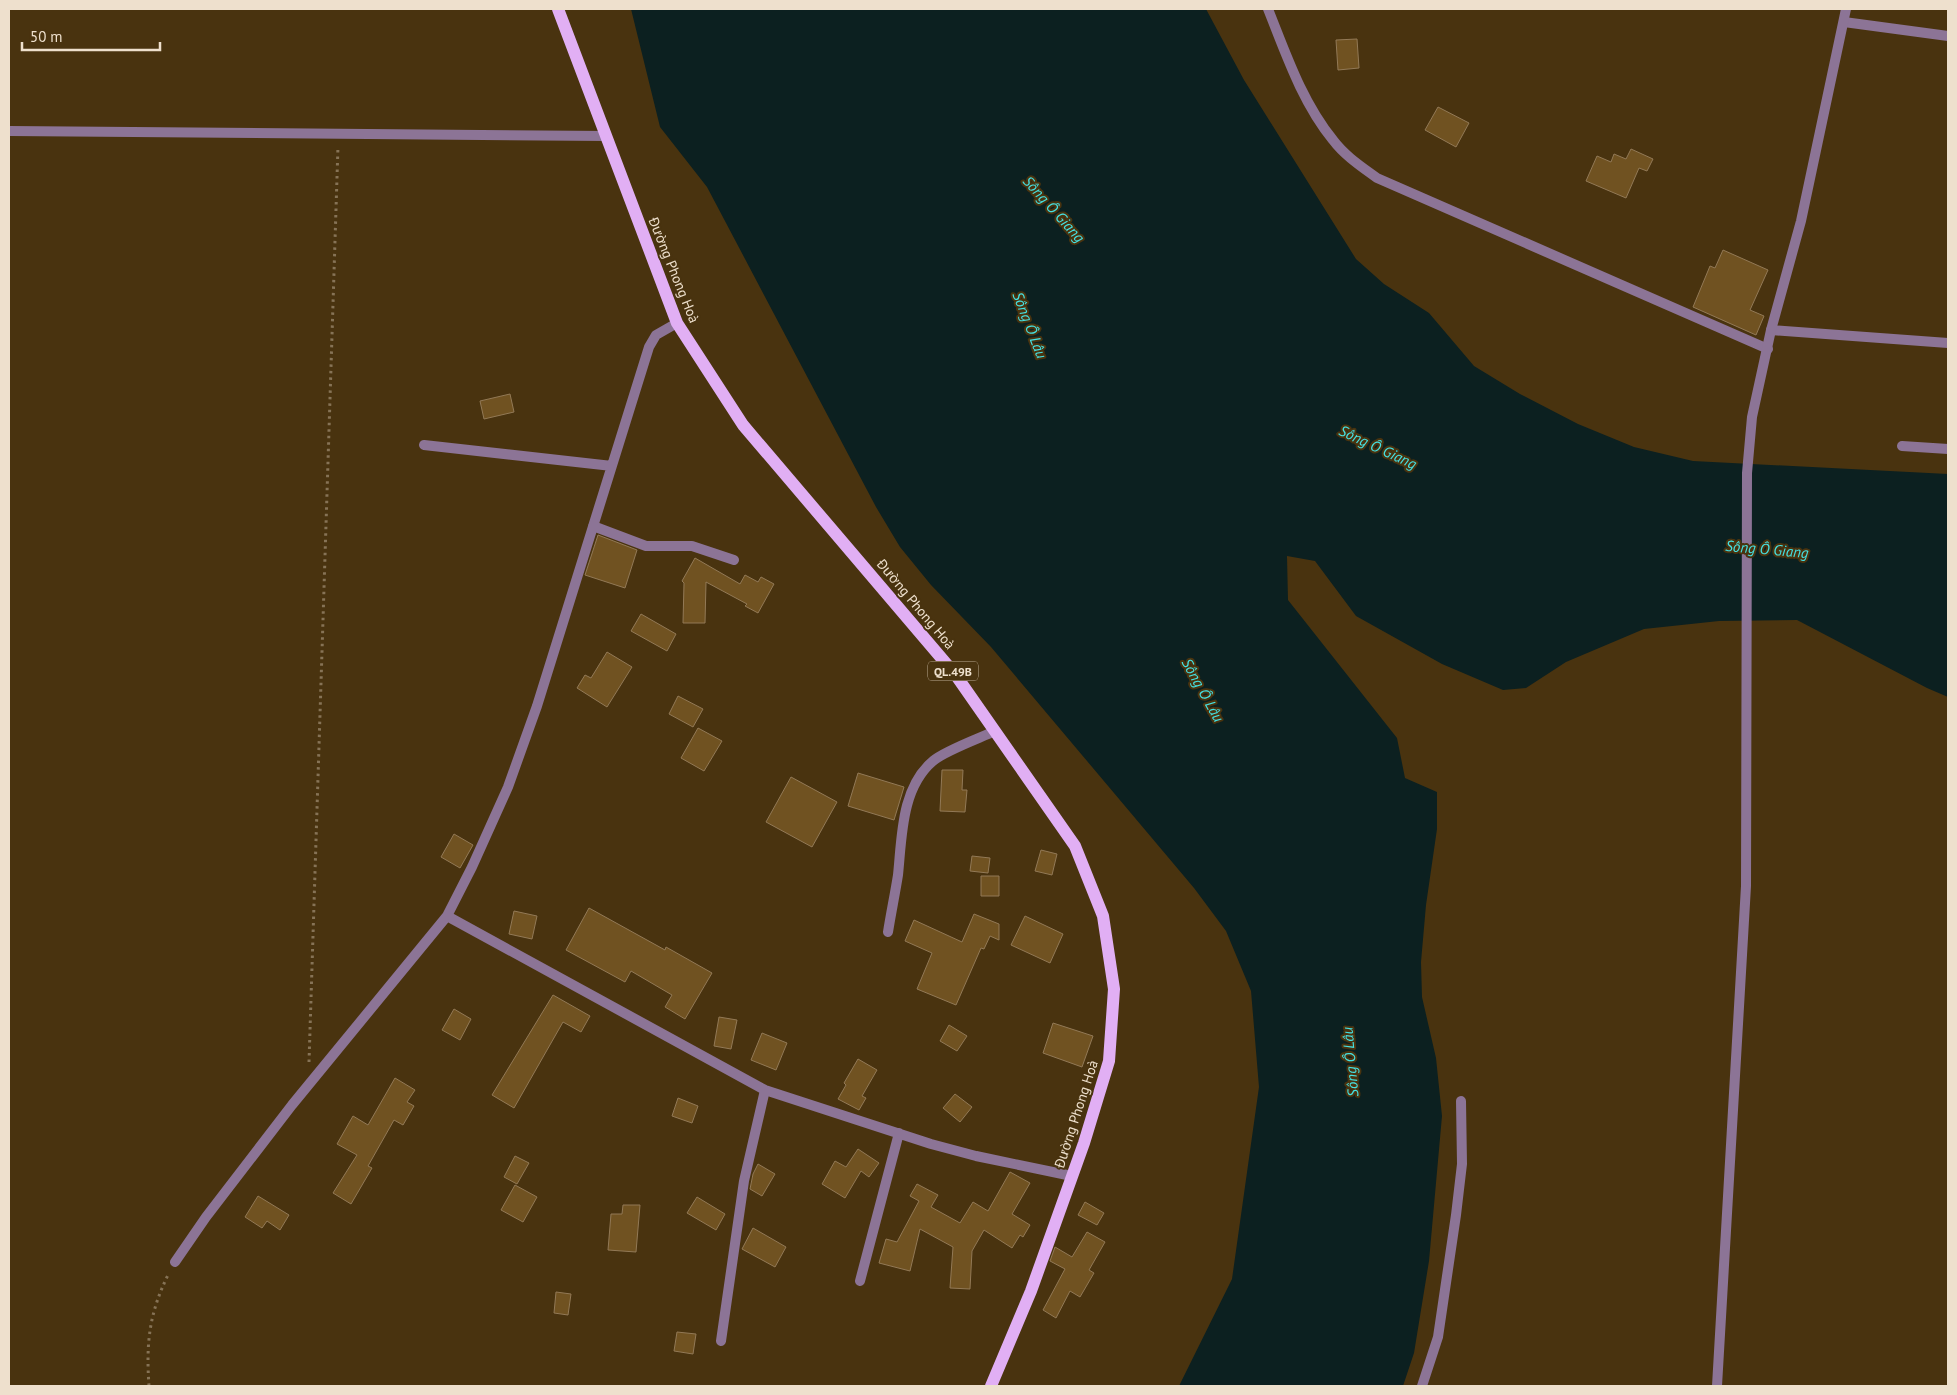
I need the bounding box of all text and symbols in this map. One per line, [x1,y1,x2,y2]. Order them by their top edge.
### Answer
scale bar [22,20,160,52]
text: 50 m [30,27,63,46]
water label: Sông Ô Giang [1019,172,1089,247]
street label: Đường Phong Hoà [644,214,703,326]
water label: Sông Ô Lâu [1009,289,1052,361]
water label: Sông Ô Giang [1336,421,1420,473]
water label: Sông Ô Giang [1725,536,1810,562]
street label: Đường Phong Hoà [872,554,959,653]
water label: Sông Ô Lâu [1178,655,1228,726]
road number: QL.49B [928,661,978,680]
water label: Sông Ô Lâu [1337,1026,1363,1098]
street label: Đường Phong Hoà [1050,1058,1102,1171]

